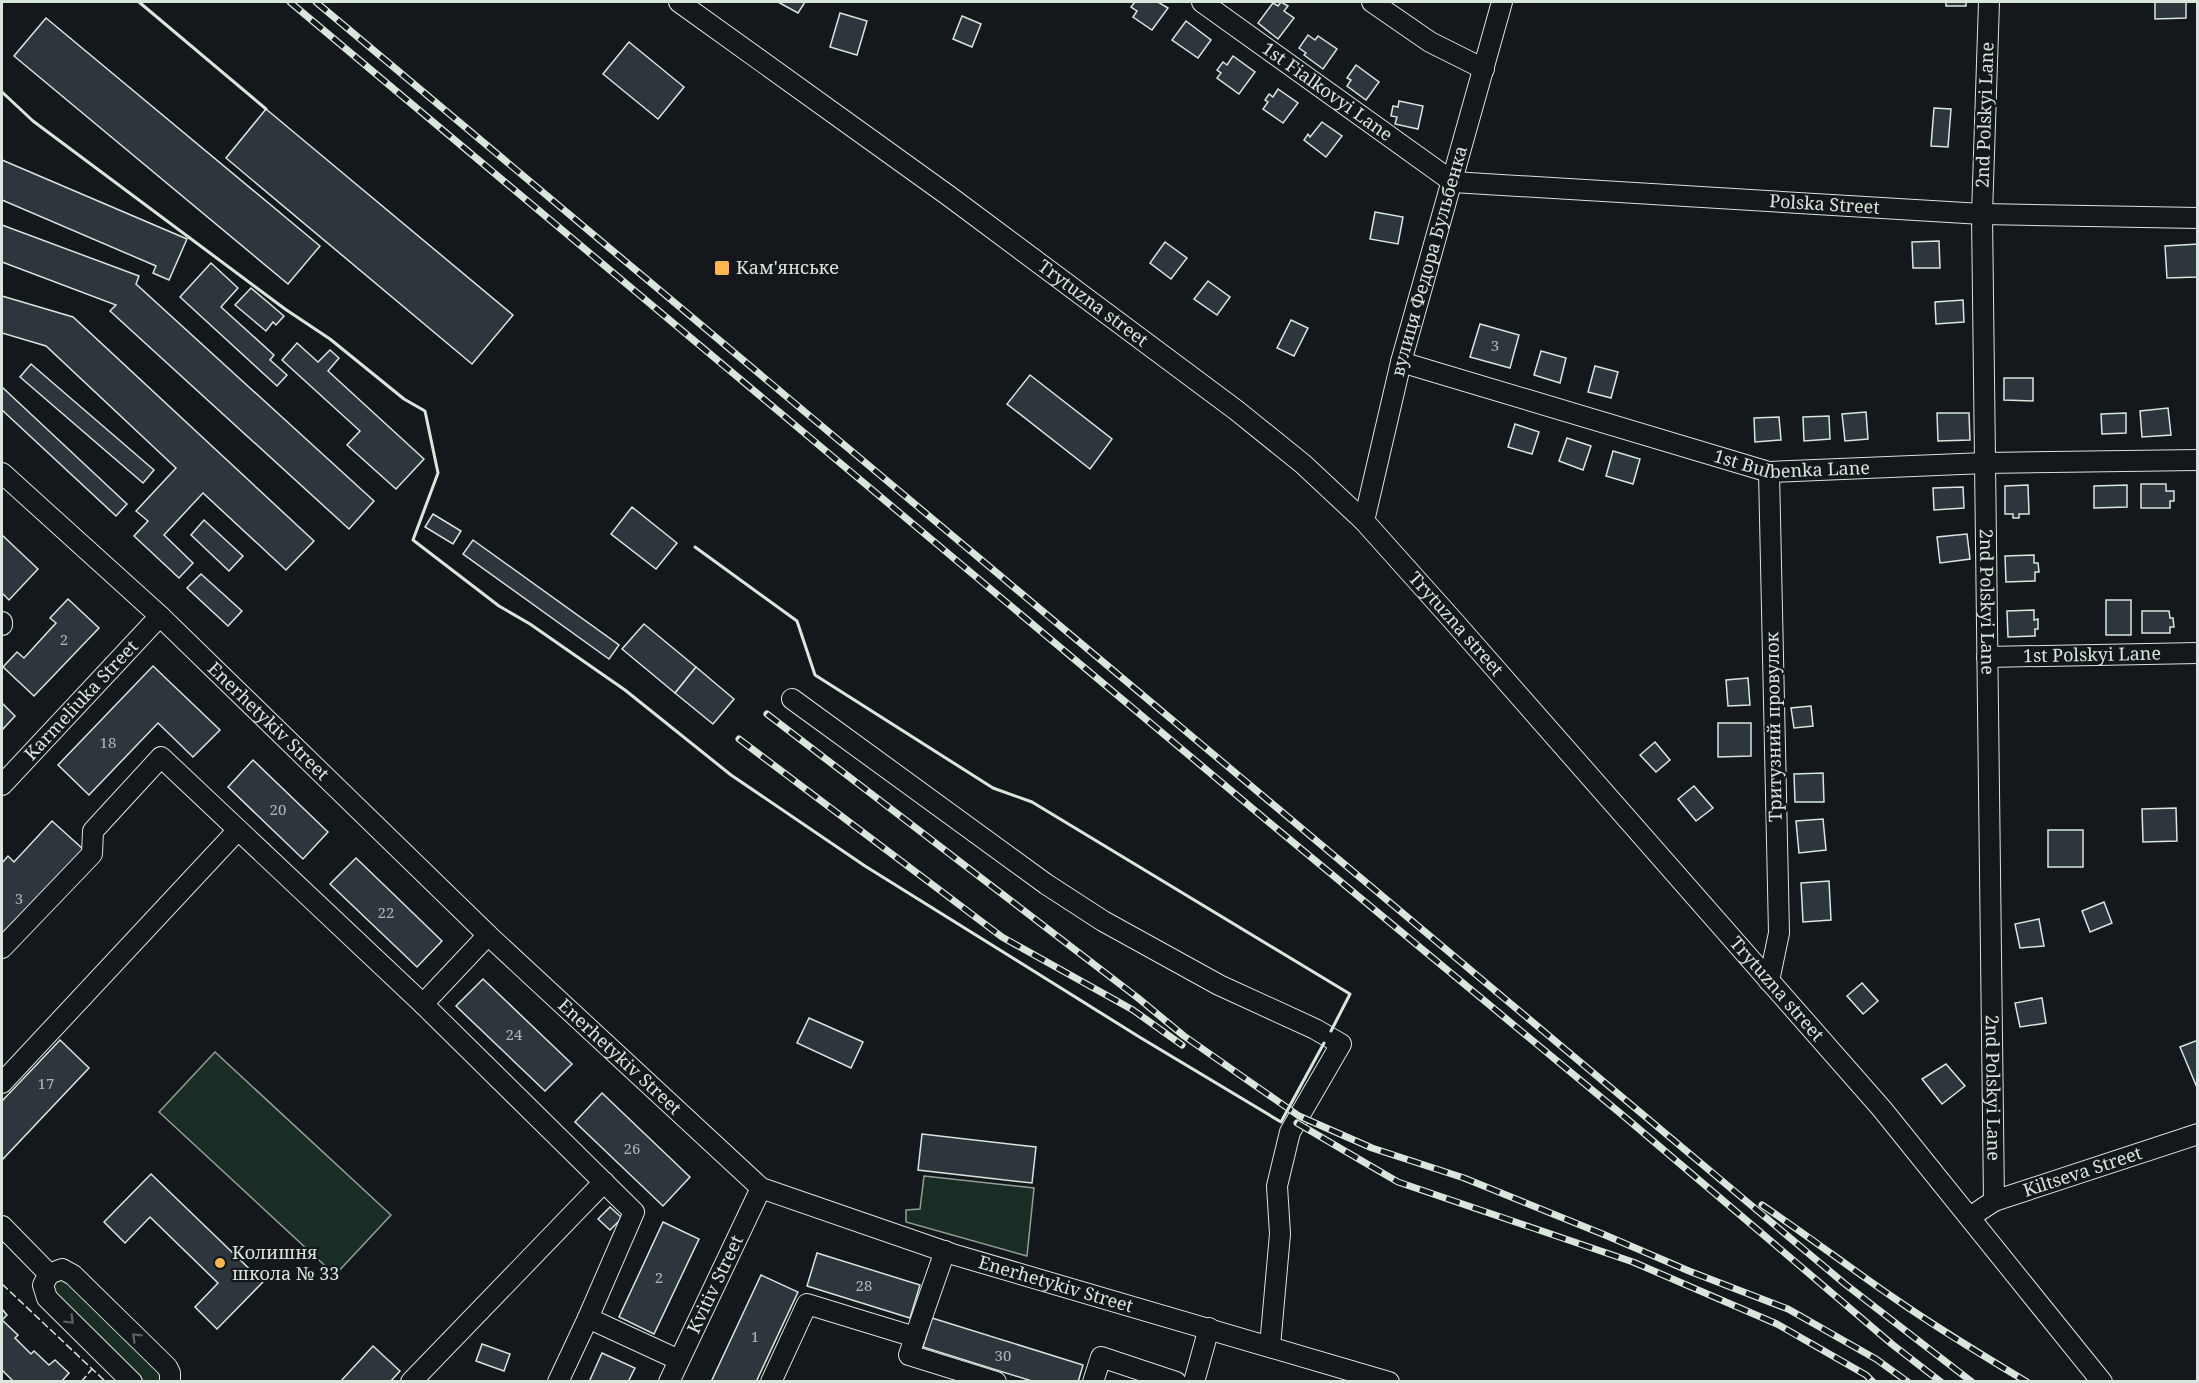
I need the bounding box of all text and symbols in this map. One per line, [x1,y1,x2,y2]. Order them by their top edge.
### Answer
street label: 1st Fialkovyi Lane [1258,36,1398,146]
street label: 2nd Polskyi Lane [1969,42,1999,188]
street label: вулиця Федора Бульбенка [1385,143,1472,379]
street label: Polska Street [1769,188,1880,219]
street label: Trytuzna street [1034,254,1153,352]
place label: Кам'янське [736,255,839,279]
marker: Кам'янське [713,259,731,277]
house number: 3 [1491,335,1499,355]
street label: 1st Bulbenka Lane [1711,443,1870,483]
street label: 2nd Polskyi Lane [1975,529,2001,675]
street label: Trytuzna street [1404,566,1509,681]
house number: 2 [60,629,68,649]
street label: Тритузний провулок [1759,631,1787,822]
street label: Karmeliuka Street [18,634,143,765]
street label: 1st Polskyi Lane [2023,641,2161,667]
street label: Enerhetykiv Street [203,656,335,785]
house number: 18 [100,732,116,752]
house number: 20 [270,799,286,819]
house number: 3 [15,888,23,908]
house number: 22 [378,902,394,922]
street label: Trytuzna street [1725,931,1830,1046]
street label: Enerhetykiv Street [553,993,687,1119]
street label: 2nd Polskyi Lane [1981,1015,2007,1161]
house number: 24 [506,1024,523,1044]
house number: 17 [38,1073,54,1093]
house number: 26 [624,1138,640,1158]
street label: Kiltseva Street [2020,1140,2145,1202]
street label: Kvitiv Street [681,1231,748,1337]
place label: Колишня школа № 33 [232,1240,339,1285]
street label: Enerhetykiv Street [976,1249,1136,1317]
marker: Колишня школа № 33 [213,1256,227,1270]
house number: 2 [655,1267,663,1287]
house number: 28 [856,1275,872,1295]
one-way arrow [63,1313,73,1324]
house number: 1 [751,1326,759,1346]
one-way arrow [132,1333,142,1344]
house number: 30 [995,1345,1011,1365]

